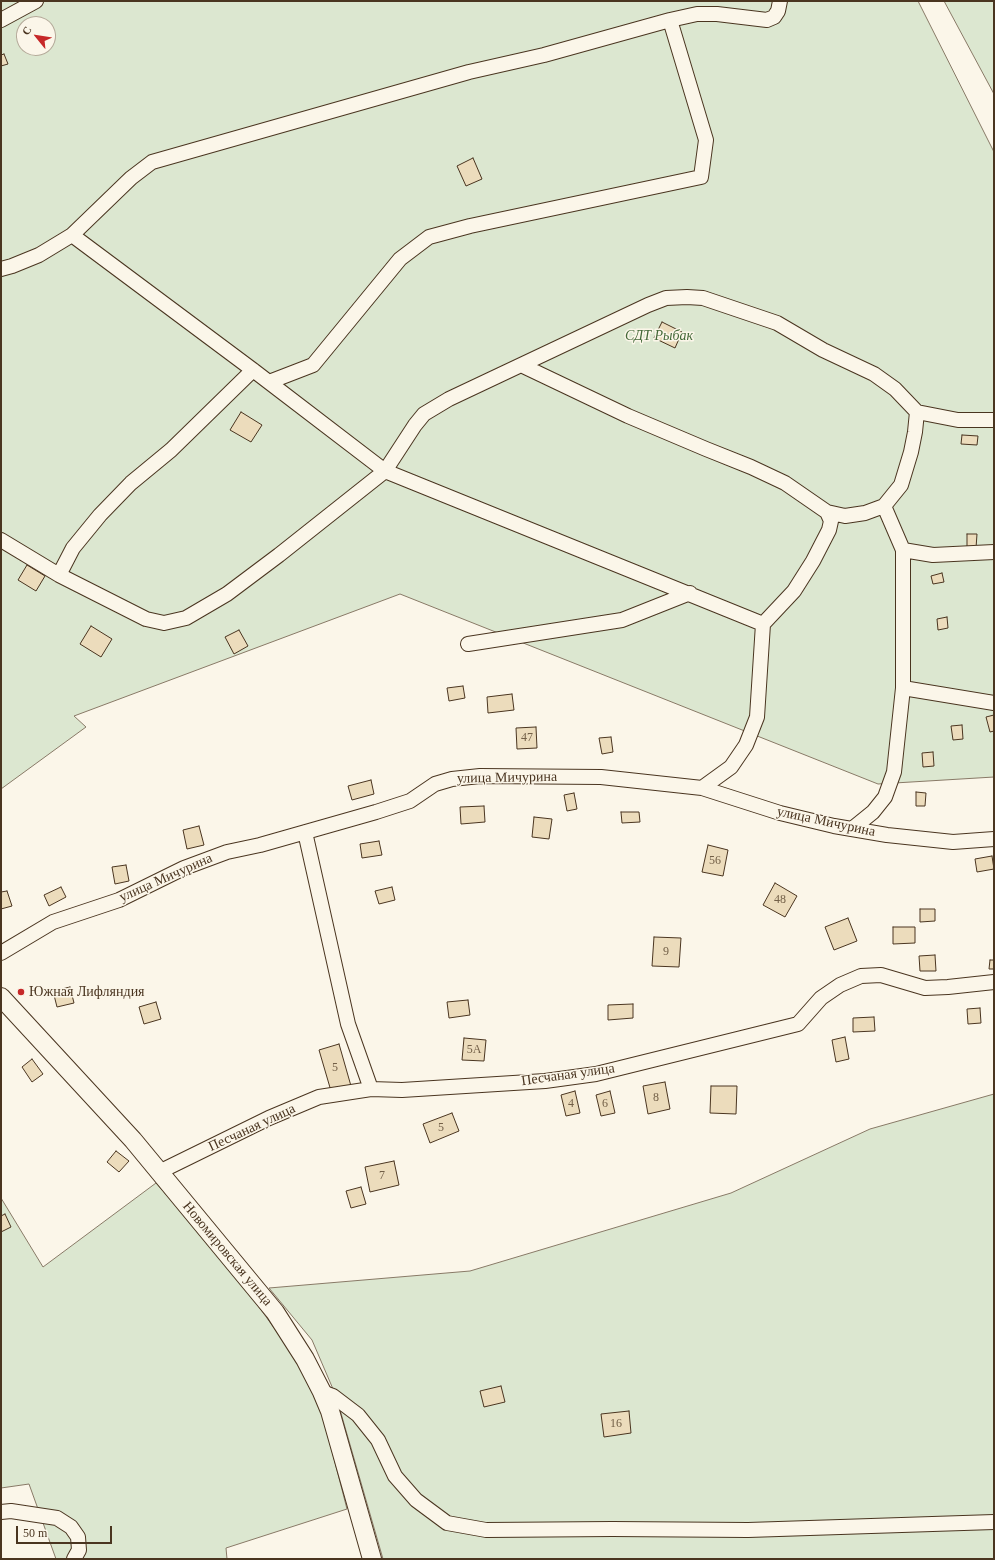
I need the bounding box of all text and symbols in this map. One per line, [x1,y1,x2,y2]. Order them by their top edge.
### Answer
north arrow [16,16,56,56]
text: С [19,24,34,37]
park label: СДТ Рыбак [625,328,693,344]
house number: 47 [521,731,533,745]
street label: улица Мичурина [457,769,557,787]
street label: улица Мичурина [775,803,877,841]
street label: улица Мичурина [117,850,215,906]
house number: 56 [709,854,721,868]
house number: 48 [774,893,786,907]
house number: 9 [663,945,669,959]
place label: Южная Лифляндия [29,984,145,1000]
marker: Южная Лифляндия [16,987,26,997]
house number: 5А [467,1043,481,1057]
street label: Песчаная улица [520,1060,616,1090]
house number: 5 [332,1061,338,1075]
house number: 8 [653,1091,659,1105]
house number: 4 [568,1097,574,1111]
house number: 6 [602,1097,608,1111]
street label: Песчаная улица [206,1101,298,1155]
house number: 5 [438,1121,444,1135]
house number: 7 [379,1169,385,1183]
street label: Новомировская улица [179,1199,275,1309]
house number: 16 [610,1417,622,1431]
scale bar [18,1518,114,1544]
text: 50 m [23,1526,47,1540]

